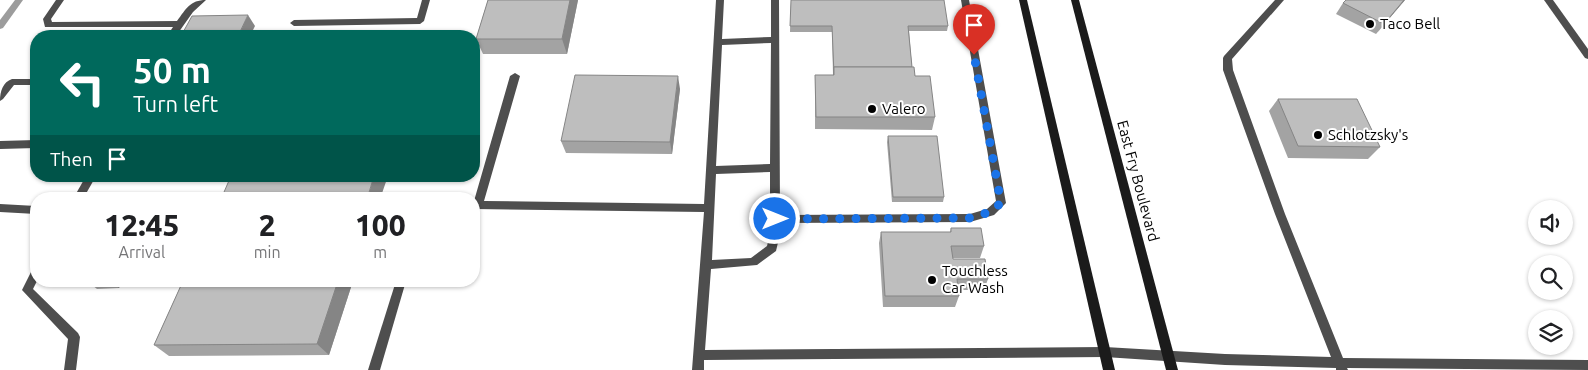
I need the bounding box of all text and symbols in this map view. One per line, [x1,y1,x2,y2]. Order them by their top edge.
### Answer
pin [953,4,995,55]
icon: arrive [960,11,988,39]
place label: Taco Bell [1380,15,1440,32]
marker: Taco Bell [1364,18,1376,30]
icon: left [50,50,115,115]
text: 50 m [133,50,211,90]
text: Turn left [133,91,218,116]
place label: Valero [882,100,926,117]
marker: Valero [866,103,878,115]
street label: East Fry Boulevard [1114,118,1163,243]
place label: Schlotzsky's [1328,126,1408,143]
marker: Schlotzsky's [1312,129,1324,141]
icon: arrive [103,145,131,173]
text: Then [50,148,93,170]
position arrow [748,192,800,244]
map controls [1528,200,1573,355]
button: sound [1528,200,1573,245]
text: 12:45 [104,208,179,242]
text: 2 [259,208,276,242]
text: 100 [355,208,406,242]
text: Arrival [119,243,165,261]
text: min [254,243,281,261]
text: m [373,243,387,261]
button: search [1528,255,1573,300]
place label: Touchless Car Wash [942,262,1008,296]
marker: Touchless Car Wash [926,274,938,286]
button: layers [1528,310,1573,355]

